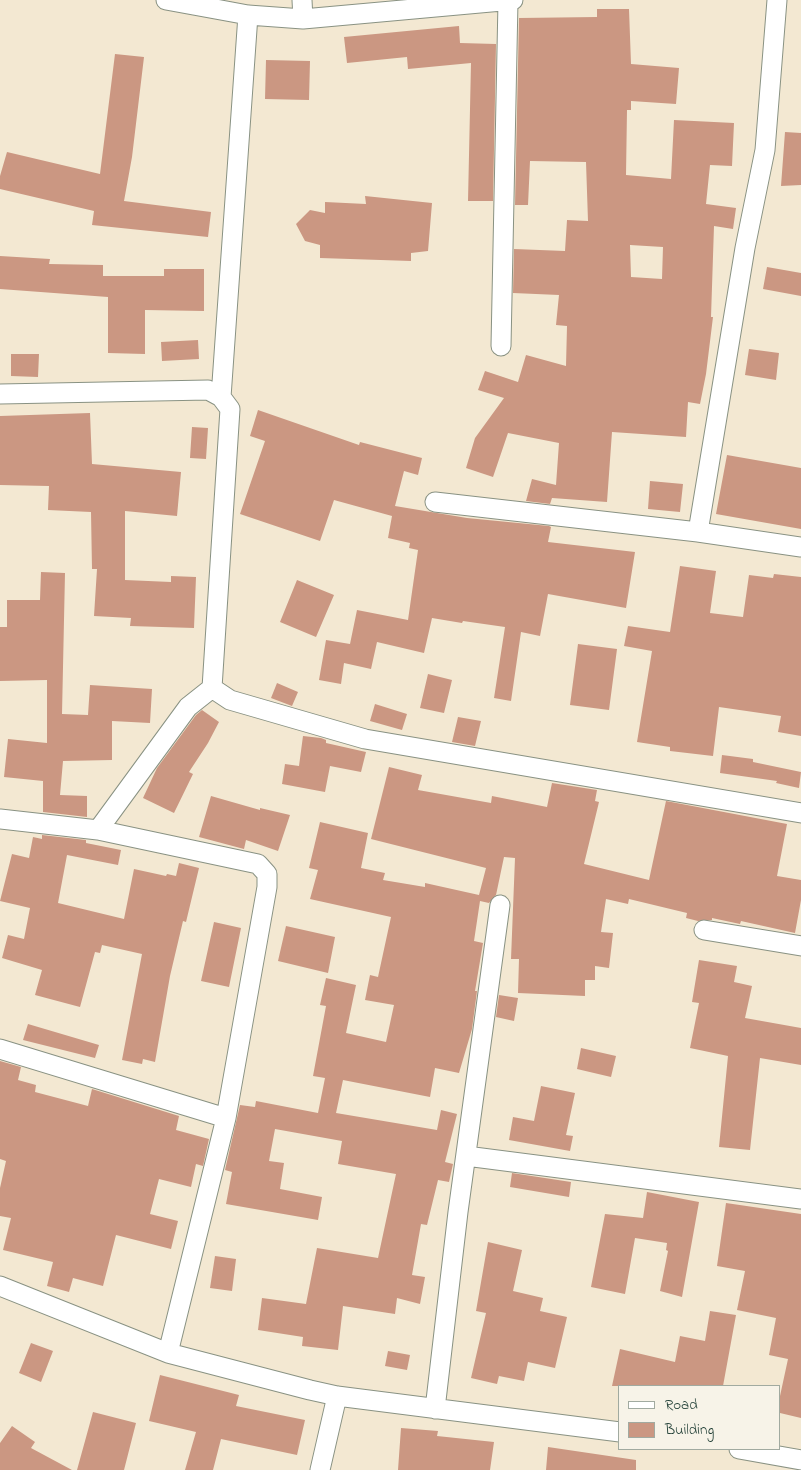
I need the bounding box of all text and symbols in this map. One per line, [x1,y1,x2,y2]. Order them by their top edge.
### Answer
legend [618,1385,781,1450]
text: Road [665,1394,698,1416]
text: Building [665,1419,714,1441]

